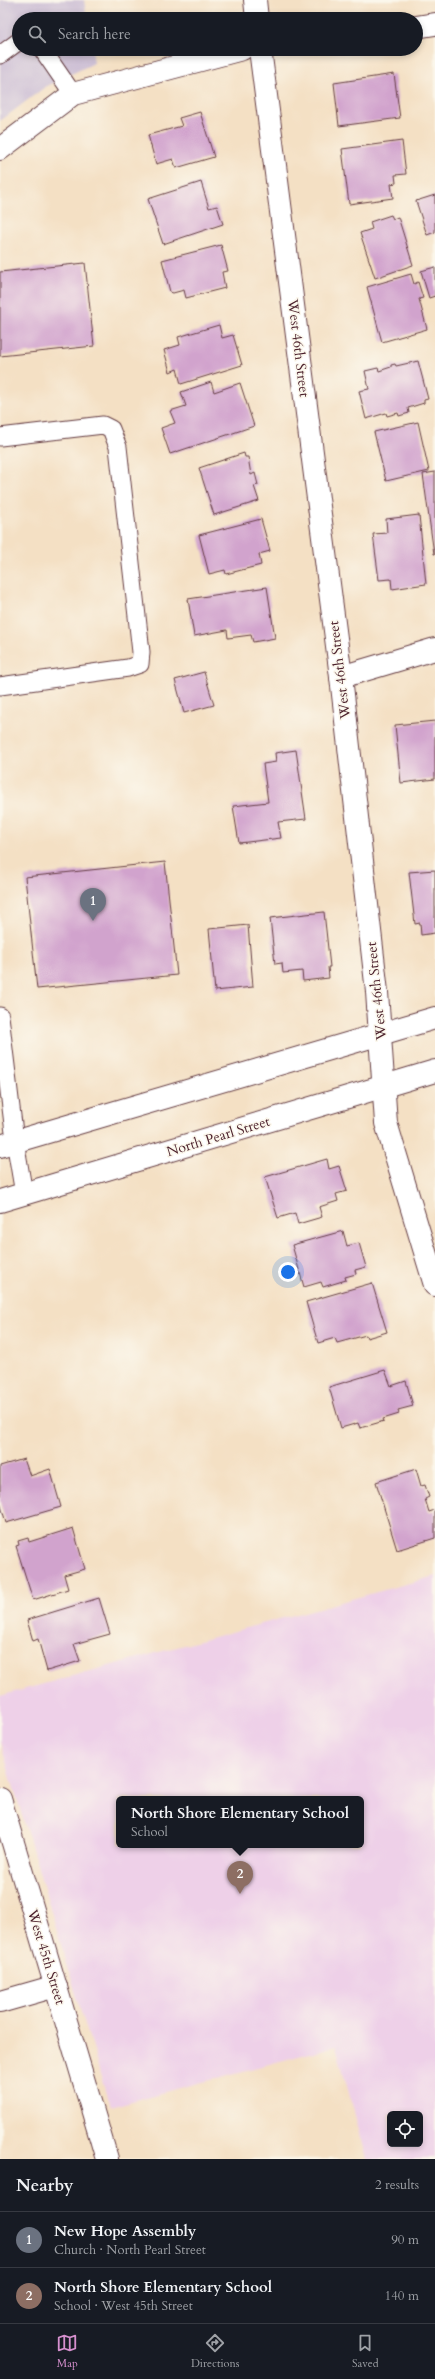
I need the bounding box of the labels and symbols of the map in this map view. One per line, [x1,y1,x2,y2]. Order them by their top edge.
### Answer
street label: West 46th Street [283,297,314,399]
street label: West 46th Street [324,619,355,721]
pin: 1 [80,888,106,921]
street label: West 46th Street [362,940,391,1042]
street label: North Pearl Street [164,1112,273,1161]
your location [278,1262,298,1282]
pin: 2 [227,1861,253,1894]
street label: West 45th Street [23,1906,70,2008]

